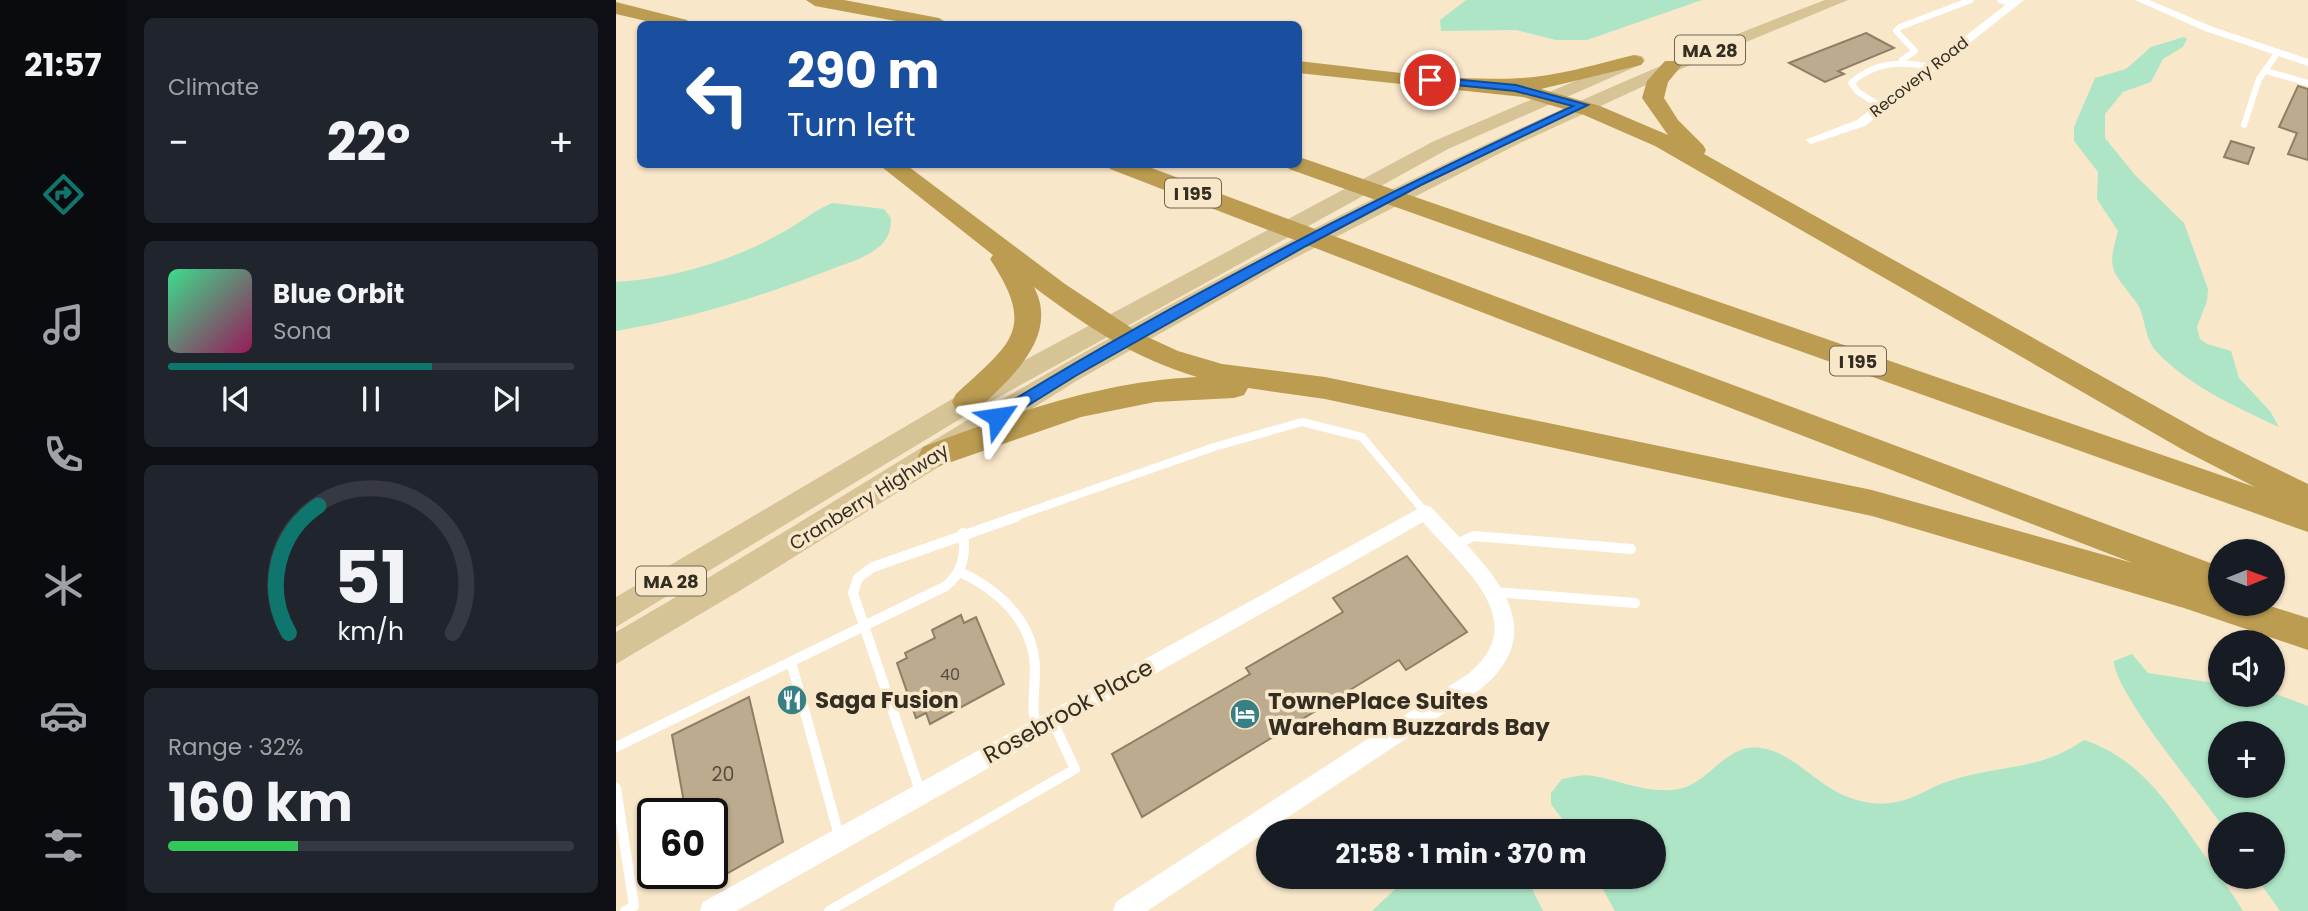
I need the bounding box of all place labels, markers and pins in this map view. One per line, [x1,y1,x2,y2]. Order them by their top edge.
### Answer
pin [1400,50,1460,110]
restaurant icon: Saga Fusion [775,683,809,717]
place label: Saga Fusion [815,684,959,716]
place label: TownePlace Suites Wareham Buzzards Bay [1268,685,1550,743]
hotel icon: TownePlace Suites Wareham Buzzards Bay [1228,697,1262,731]

